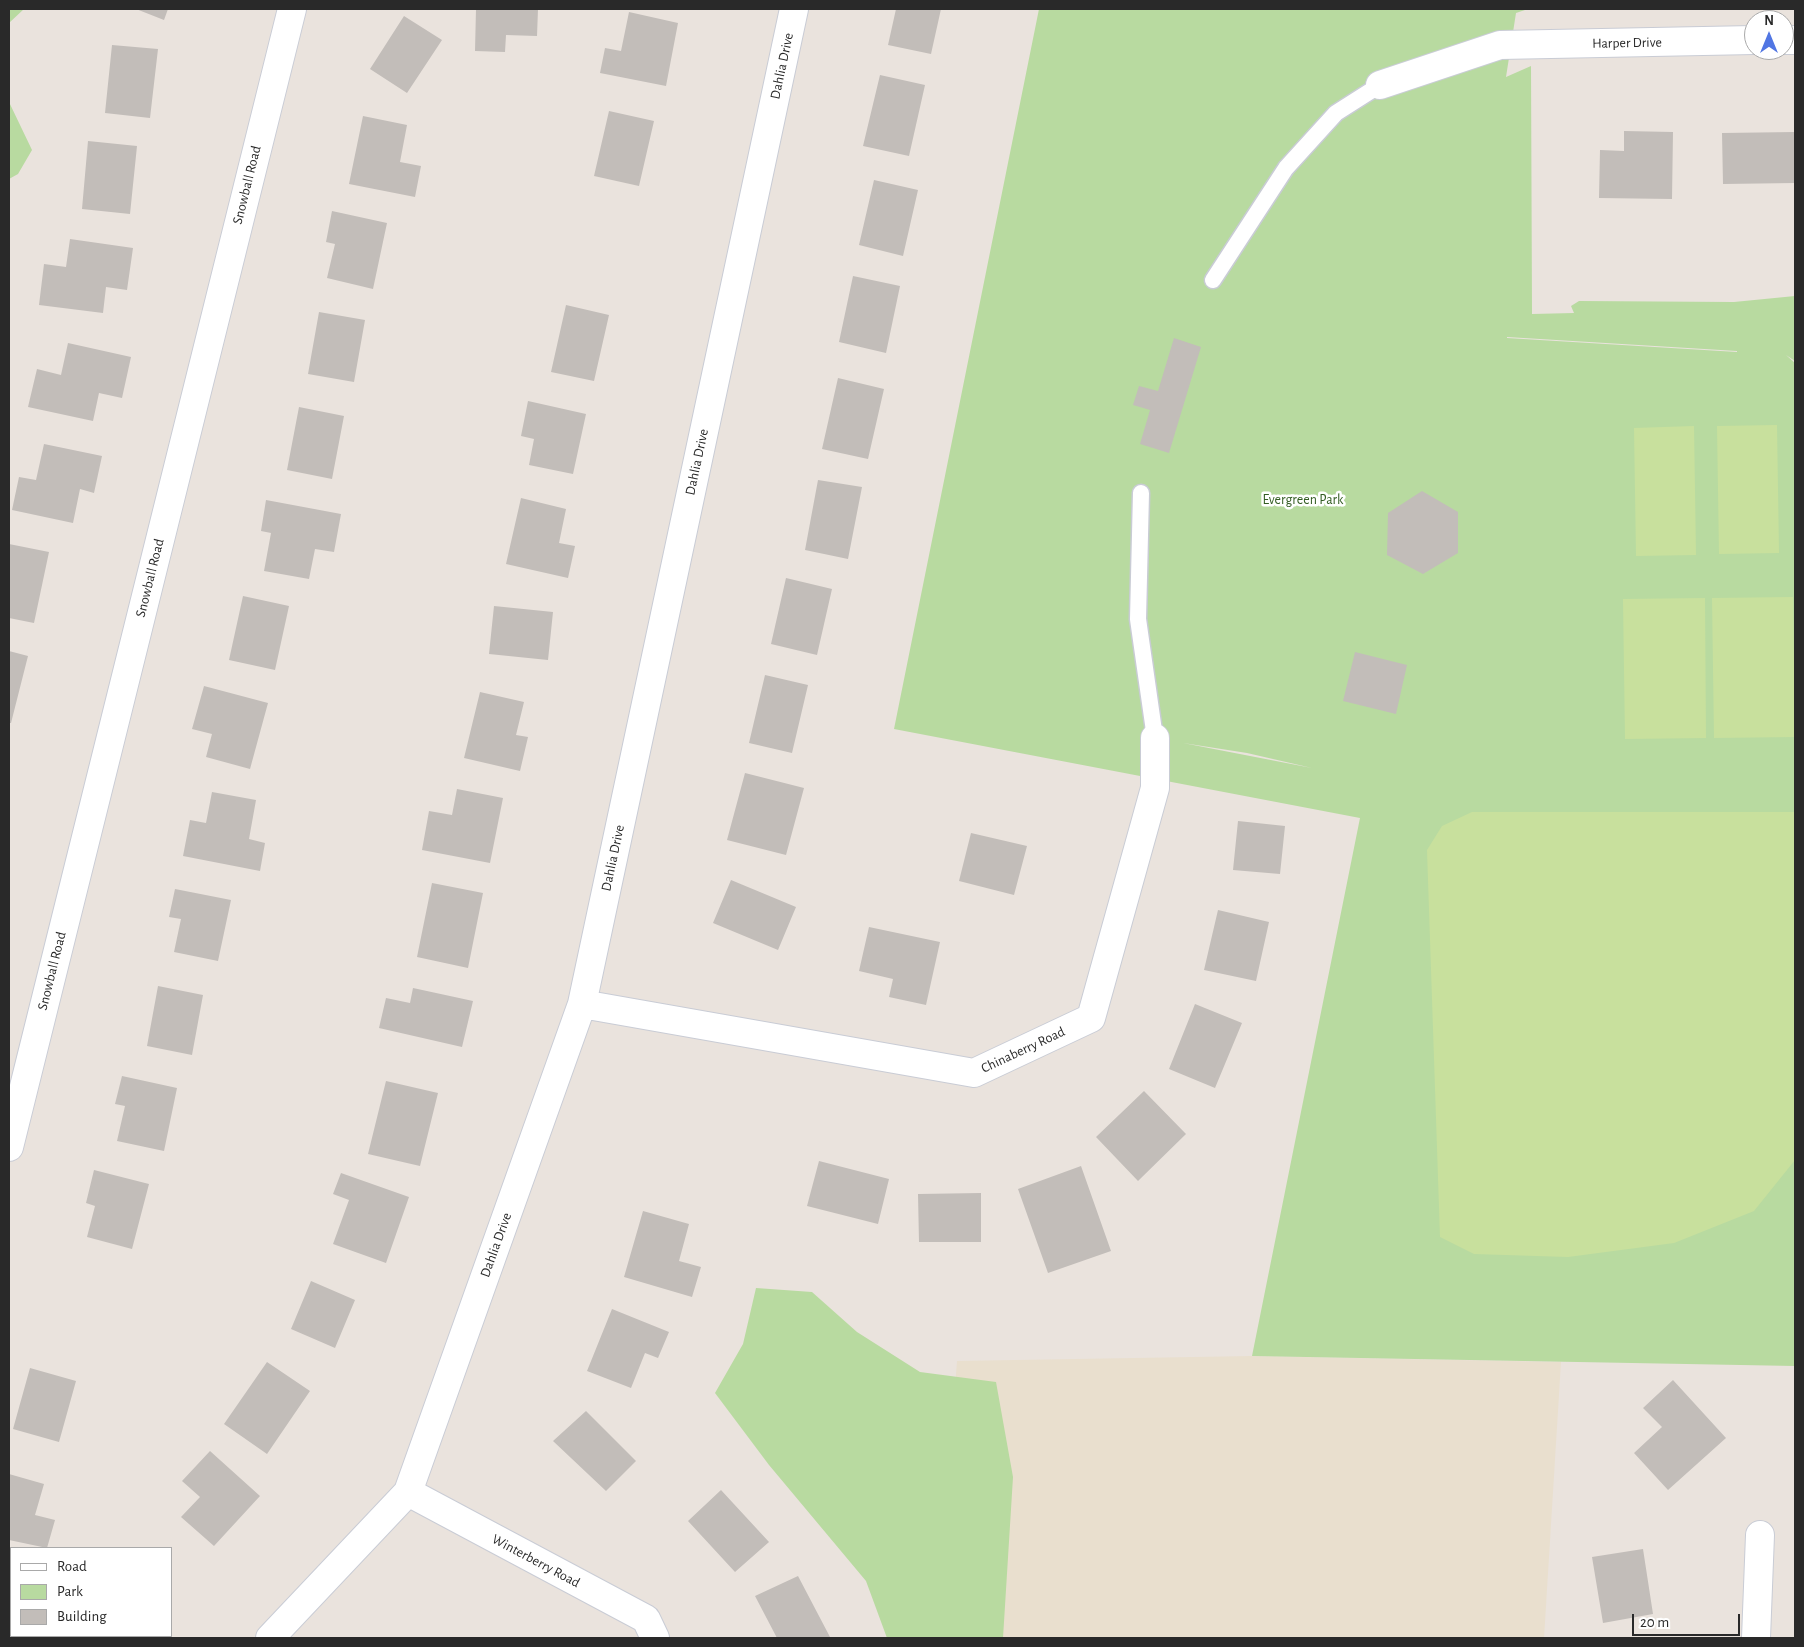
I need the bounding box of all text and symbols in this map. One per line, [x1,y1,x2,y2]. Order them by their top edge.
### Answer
north arrow [1744,10,1794,60]
text: N [1764,14,1774,28]
street label: Dahlia Drive [767,31,797,101]
street label: Harper Drive [1592,34,1662,52]
street label: Snowball Road [229,144,265,226]
street label: Dahlia Drive [682,427,712,497]
park label: Evergreen Park [1263,492,1343,508]
street label: Snowball Road [132,537,168,619]
street label: Dahlia Drive [598,823,628,893]
street label: Snowball Road [34,930,70,1012]
street label: Chinaberry Road [978,1023,1068,1077]
street label: Dahlia Drive [477,1210,515,1280]
street label: Winterberry Road [489,1531,583,1591]
legend [10,1547,172,1637]
text: Road [57,1559,87,1574]
text: Park [57,1584,83,1599]
scale bar [1634,1604,1742,1636]
text: Building [57,1609,107,1624]
text: 20 m [1640,1615,1669,1630]

